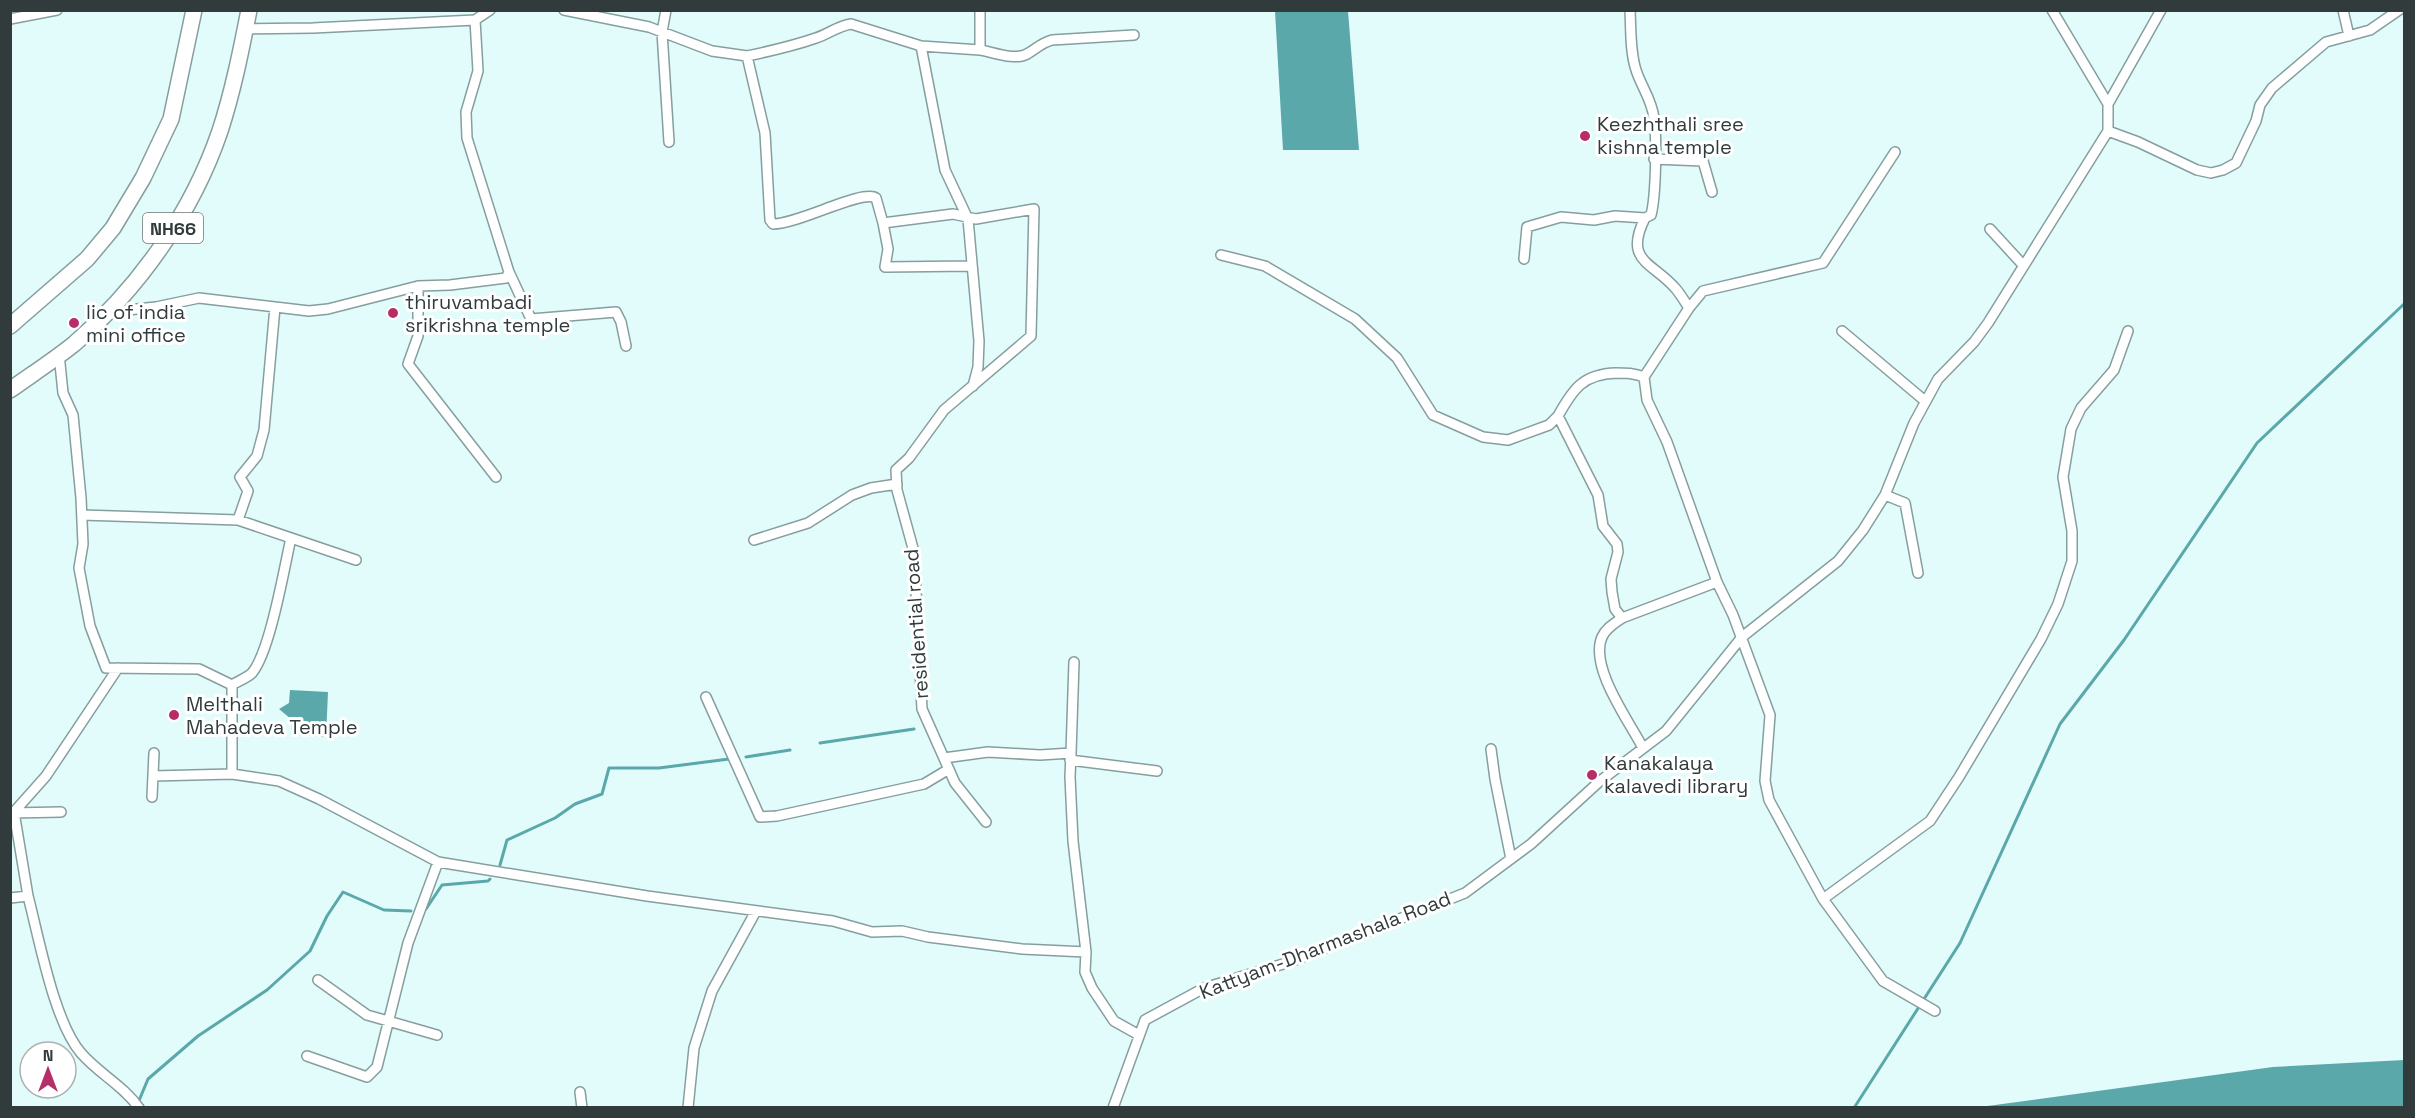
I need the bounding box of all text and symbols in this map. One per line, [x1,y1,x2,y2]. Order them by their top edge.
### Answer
place label: Keezhthali sree kishna temple [1597,111,1744,160]
marker: Keezhthali sree kishna temple [1578,129,1592,143]
road number: NH66 [143,213,203,243]
place label: thiruvambadi srikrishna temple [405,289,570,338]
place label: lic of india mini office [86,299,186,348]
marker: thiruvambadi srikrishna temple [386,306,400,320]
marker: lic of india mini office [67,316,81,330]
street label: residential road [898,548,934,700]
place label: Melthali Mahadeva Temple [186,691,358,740]
marker: Melthali Mahadeva Temple [167,708,181,722]
place label: Kanakalaya kalavedi library [1604,750,1748,799]
marker: Kanakalaya kalavedi library [1585,768,1599,782]
street label: Kattyam-Dharmashala Road [1195,885,1455,1005]
north arrow [18,1040,78,1100]
text: N [43,1045,53,1066]

